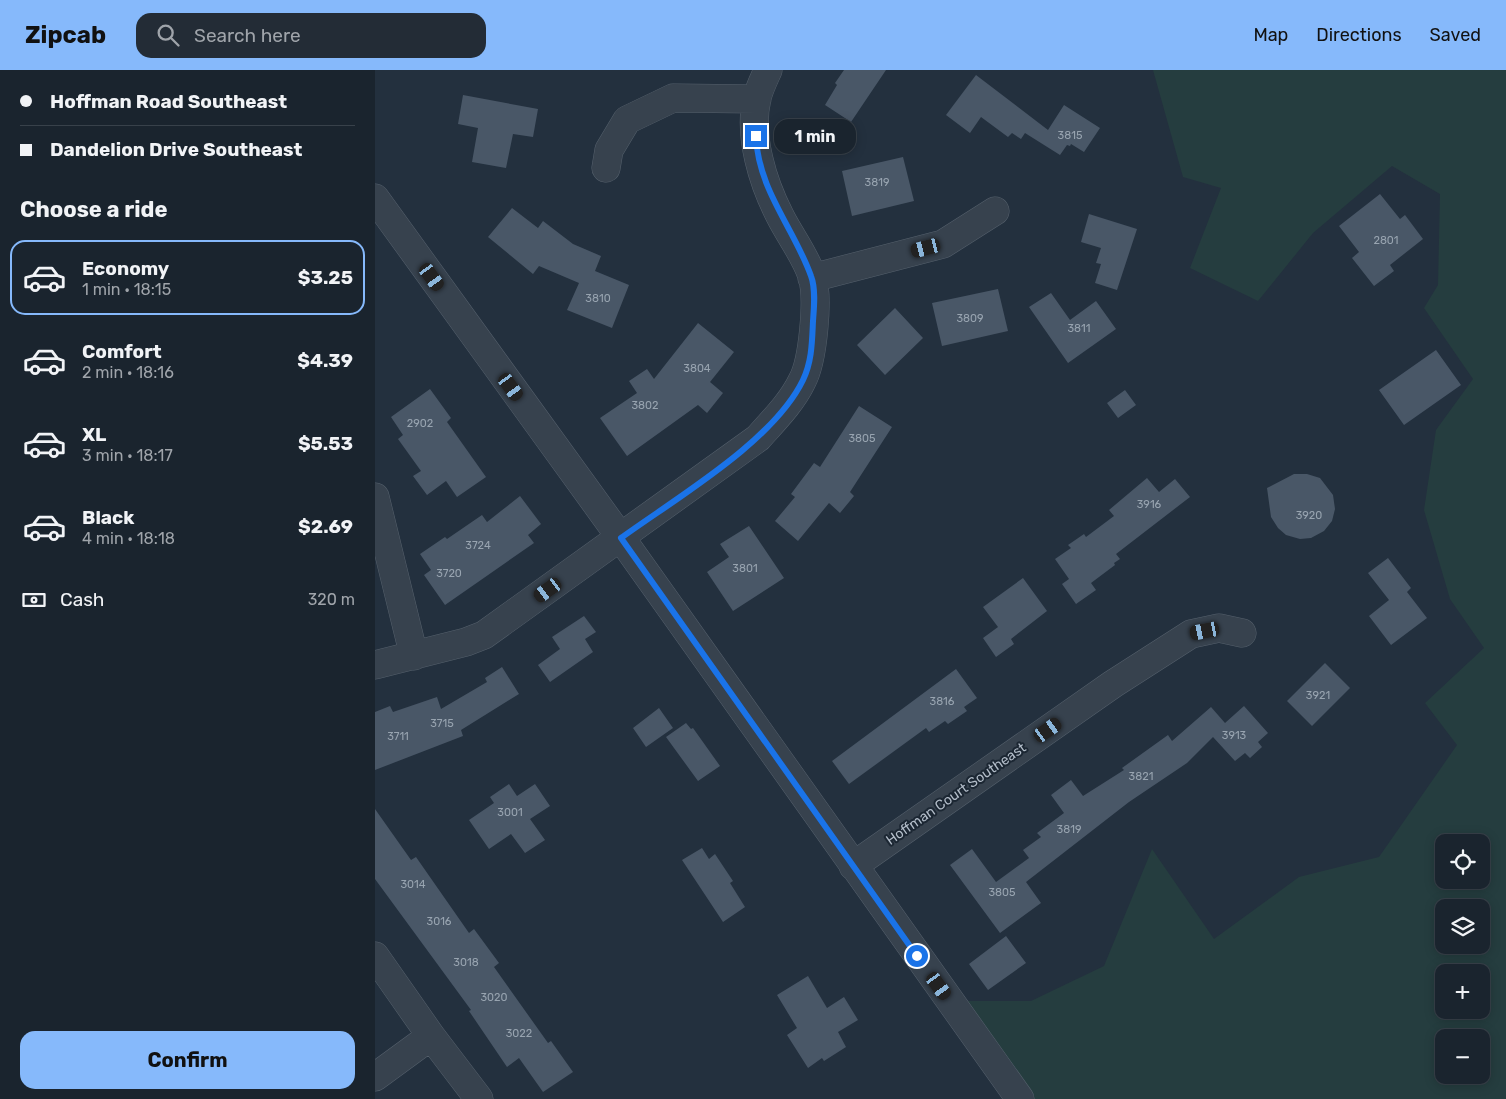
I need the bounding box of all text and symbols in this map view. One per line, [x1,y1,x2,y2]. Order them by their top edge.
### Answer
search box [136,13,486,58]
text: Zipcab [25,21,106,49]
icon: search [154,21,182,49]
text: Search here [194,24,301,47]
text: Map [1253,24,1288,46]
text: Directions [1316,24,1402,46]
text: Saved [1430,24,1481,46]
text: Hoffman Road Southeast [50,90,287,113]
callout: 1 min [773,118,856,154]
route end [745,125,767,147]
text: 1 min [795,127,835,146]
house number: 3815 [1058,129,1083,142]
text: Dandelion Drive Southeast [50,138,302,161]
house number: 3819 [865,176,889,189]
text: Choose a ride [20,196,167,223]
house number: 2801 [1373,234,1399,247]
car [909,237,942,259]
icon: car [22,255,67,300]
text: Economy [82,257,169,280]
car [417,260,446,294]
text: $3.25 [298,266,353,289]
text: 1 min · 18:15 [82,280,171,299]
house number: 3810 [585,292,611,305]
house number: 3809 [956,312,984,325]
house number: 3811 [1067,322,1091,335]
icon: car [22,338,67,383]
text: Comfort [82,340,162,363]
text: $4.39 [297,349,353,372]
house number: 3804 [683,362,711,375]
text: 2 min · 18:16 [82,363,174,382]
car [496,370,525,404]
house number: 3802 [631,399,659,412]
house number: 2902 [407,417,433,430]
icon: car [22,421,67,466]
text: XL [82,423,106,446]
text: $5.53 [298,432,353,455]
house number: 3805 [848,432,876,445]
text: 3 min · 18:17 [82,446,173,465]
house number: 3916 [1137,498,1162,511]
icon: car [22,504,67,549]
text: Black [82,506,134,529]
house number: 3920 [1296,509,1322,522]
text: $2.69 [298,515,353,538]
text: 4 min · 18:18 [82,529,175,548]
house number: 3724 [465,539,491,552]
house number: 3801 [732,562,758,575]
house number: 3720 [436,567,462,580]
car [531,575,564,605]
icon: cash [20,586,48,614]
text: Cash [60,588,104,611]
text: 320 m [308,590,355,609]
car [1188,621,1221,641]
house number: 3921 [1306,689,1330,702]
house number: 3816 [930,695,955,708]
car [1031,715,1064,745]
house number: 3715 [430,717,454,730]
house number: 3913 [1222,729,1247,742]
house number: 3711 [387,730,409,743]
street label: Hoffman Court Southeast [883,739,1030,849]
house number: 3821 [1129,770,1153,783]
house number: 3001 [497,806,523,819]
house number: 3819 [1057,823,1081,836]
map controls [1435,834,1490,1084]
button: locate [1435,834,1490,889]
house number: 3014 [400,878,426,891]
house number: 3805 [988,886,1016,899]
button: layers [1435,899,1490,954]
house number: 3016 [427,915,452,928]
route start [906,945,928,967]
house number: 3018 [453,956,479,969]
button: + [1435,964,1490,1019]
car [924,969,953,1003]
house number: 3020 [480,991,508,1004]
house number: 3022 [506,1027,532,1040]
button: − [1435,1029,1490,1084]
button: Confirm [20,1031,355,1089]

